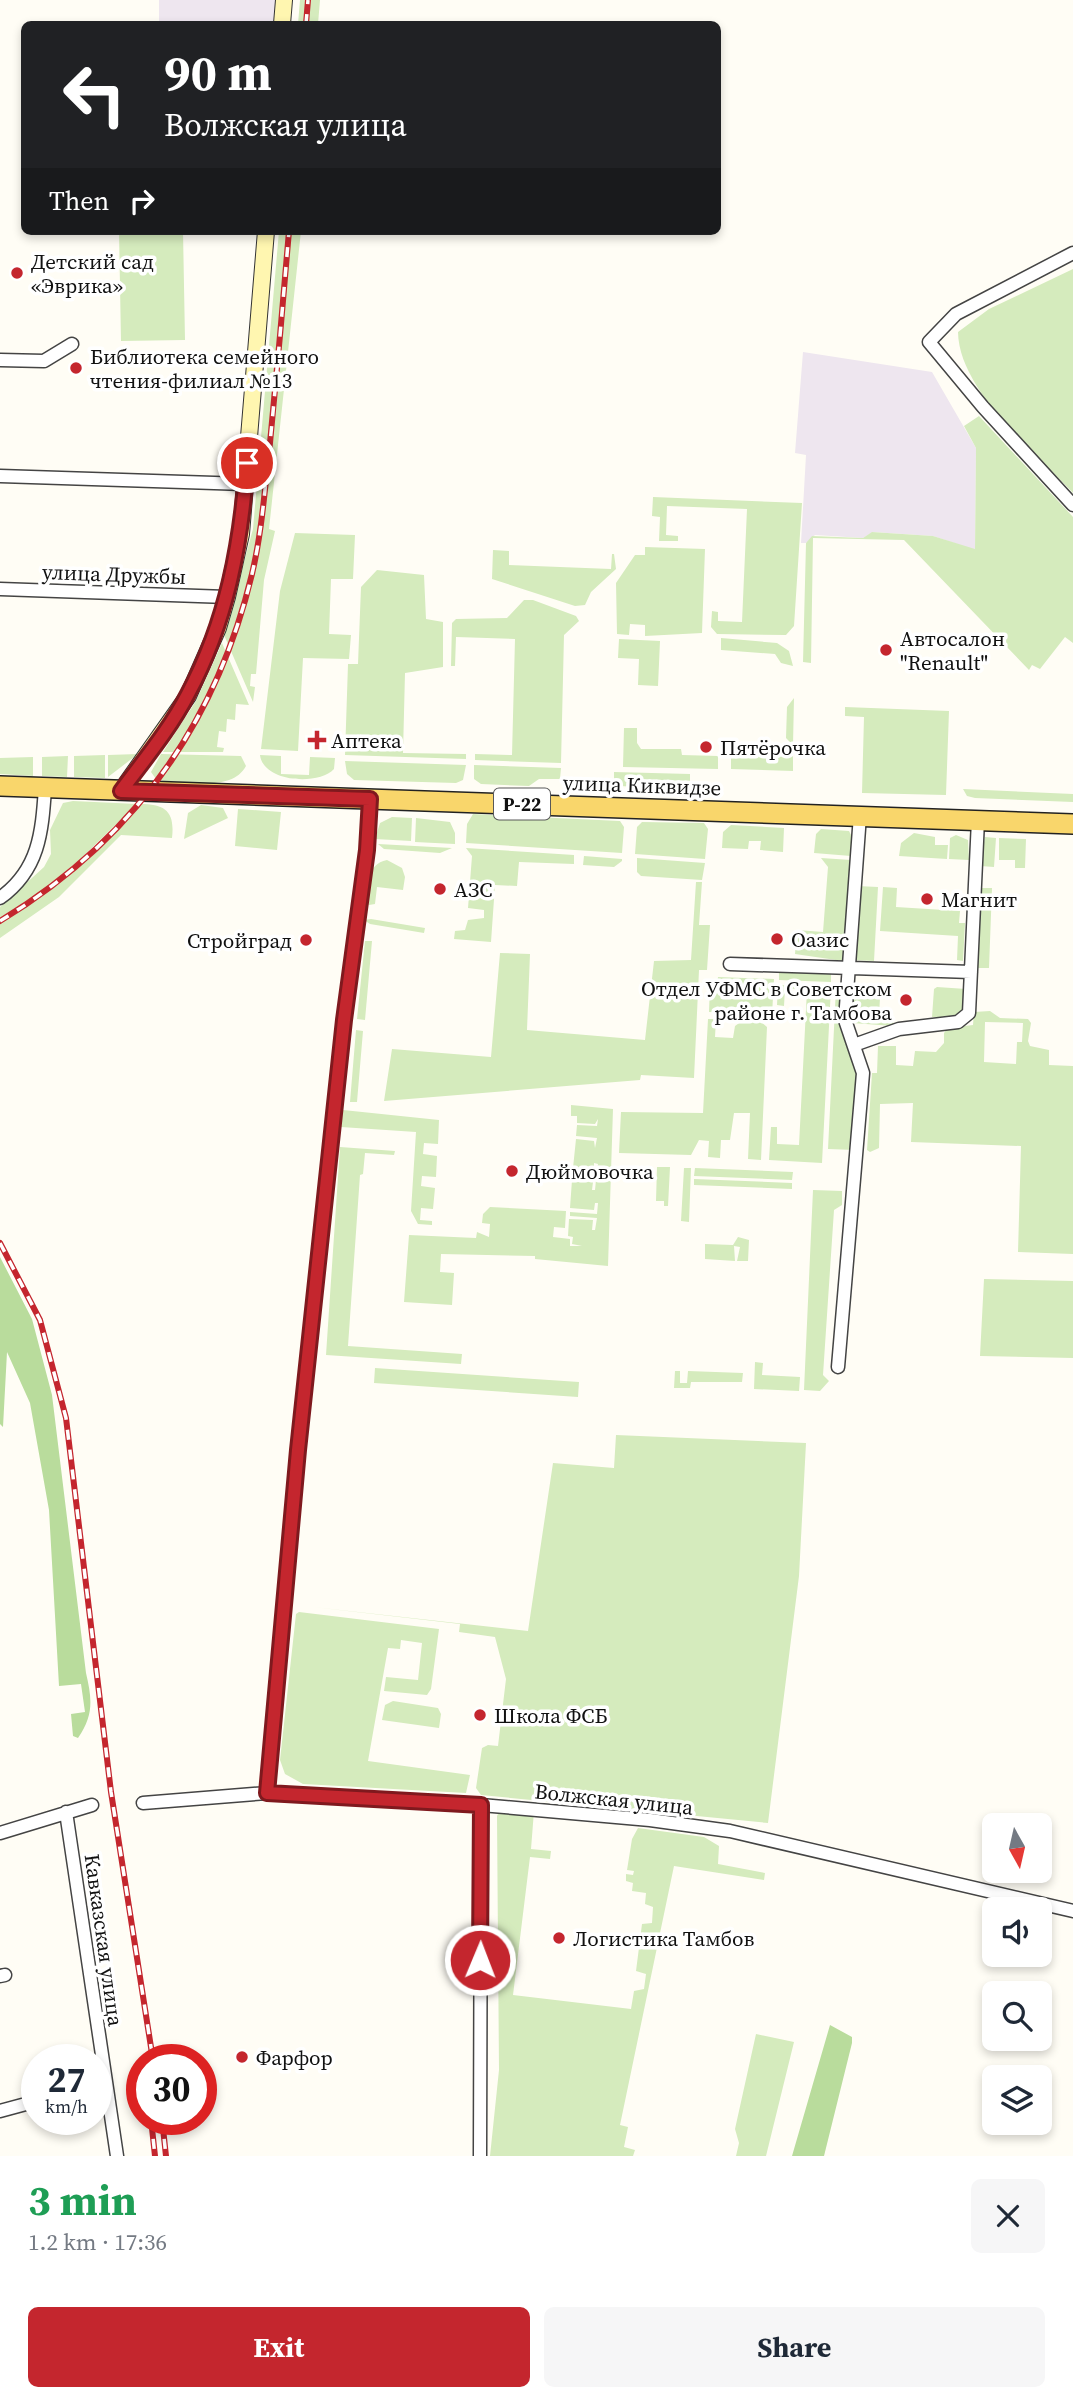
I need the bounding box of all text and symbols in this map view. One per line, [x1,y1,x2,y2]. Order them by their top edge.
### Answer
text: 90 m [164,39,272,106]
icon: left [49,49,140,140]
text: Волжская улица [164,103,407,147]
icon: right [123,182,161,220]
text: Then [49,183,109,219]
place label: Детский сад «Эврика» [31,247,154,300]
marker: Детский сад «Эврика» [9,265,25,281]
place label: Библиотека семейного чтения-филиал №13 [90,342,319,395]
marker: Библиотека семейного чтения-филиал №13 [68,360,84,376]
pin [217,433,277,493]
icon: arrive [228,444,266,482]
street label: улица Дружбы [41,557,187,591]
place label: Автосалон "Renault" [900,624,1005,677]
marker: Автосалон "Renault" [878,642,894,658]
place label: Аптека [331,726,402,755]
marker: Аптека [309,732,325,748]
place label: Пятёрочка [720,733,826,762]
marker: Пятёрочка [698,739,714,755]
street label: улица Киквидзе [562,768,722,802]
road number: Р-22 [494,789,550,820]
place label: АЗС [454,875,493,904]
marker: АЗС [432,881,448,897]
place label: Магнит [941,885,1017,914]
marker: Магнит [919,891,935,907]
place label: Оазис [791,925,849,954]
place label: Стройград [187,926,292,955]
marker: Оазис [769,931,785,947]
marker: Стройград [298,932,314,948]
place label: Отдел УФМС в Советском районе г. Тамбова [641,974,892,1027]
marker: Отдел УФМС в Советском районе г. Тамбова [898,992,914,1008]
place label: Дюймовочка [526,1157,654,1186]
marker: Дюймовочка [504,1163,520,1179]
place label: Школа ФСБ [494,1701,608,1730]
marker: Школа ФСБ [472,1707,488,1723]
street label: Волжская улица [533,1776,695,1822]
north arrow [982,1813,1052,1883]
map controls [982,1813,1052,2135]
street label: Кавказская улица [78,1852,130,2028]
button: sound [982,1897,1052,1967]
position arrow [443,1923,517,1997]
place label: Логистика Тамбов [573,1924,754,1953]
marker: Логистика Тамбов [551,1930,567,1946]
button: search [982,1981,1052,2051]
place label: Фарфор [256,2043,333,2072]
speed limit sign: 30 [126,2044,217,2135]
marker: Фарфор [234,2049,250,2065]
text: 27 [48,2056,85,2104]
button: layers [982,2065,1052,2135]
text: km/h [45,2094,88,2119]
text: 3 min [28,2171,137,2229]
button: close [971,2179,1045,2253]
text: 1.2 km · 17:36 [28,2226,167,2258]
button: Exit [28,2307,530,2387]
button: Share [544,2307,1045,2387]

